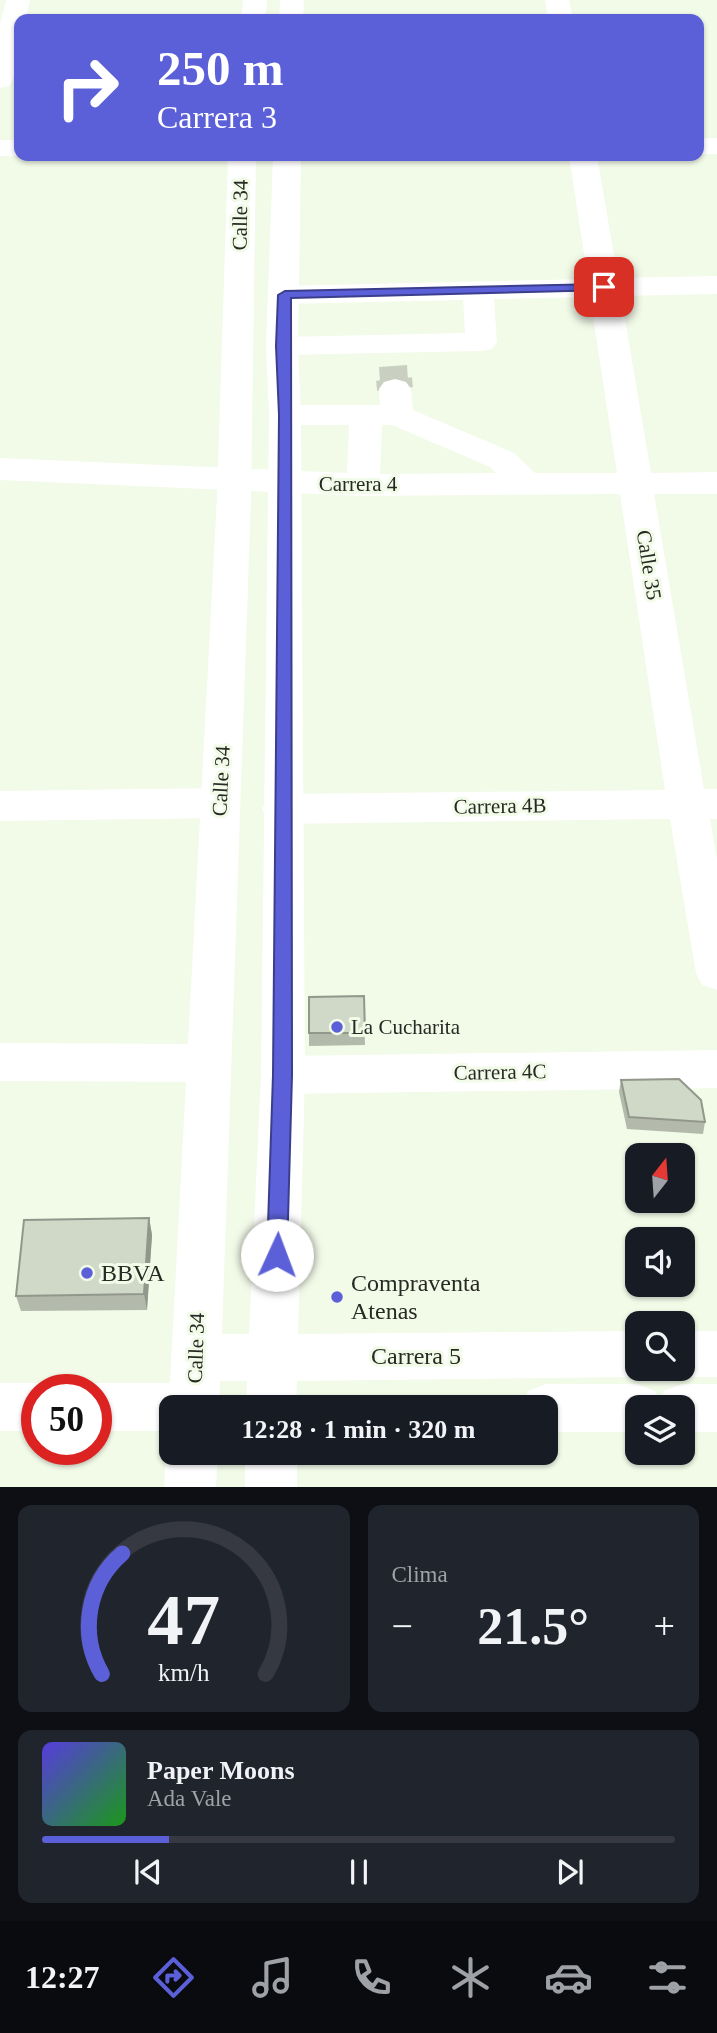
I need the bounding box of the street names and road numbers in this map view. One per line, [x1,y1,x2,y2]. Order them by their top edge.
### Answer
street label: Calle 34 [227,179,253,250]
street label: Carrera 4 [319,472,398,496]
street label: Calle 35 [632,528,666,602]
street label: Calle 34 [207,745,235,817]
street label: Carrera 4B [453,793,547,819]
street label: Carrera 4C [453,1059,547,1085]
street label: Calle 34 [183,1312,209,1384]
street label: Carrera 5 [371,1343,461,1369]

